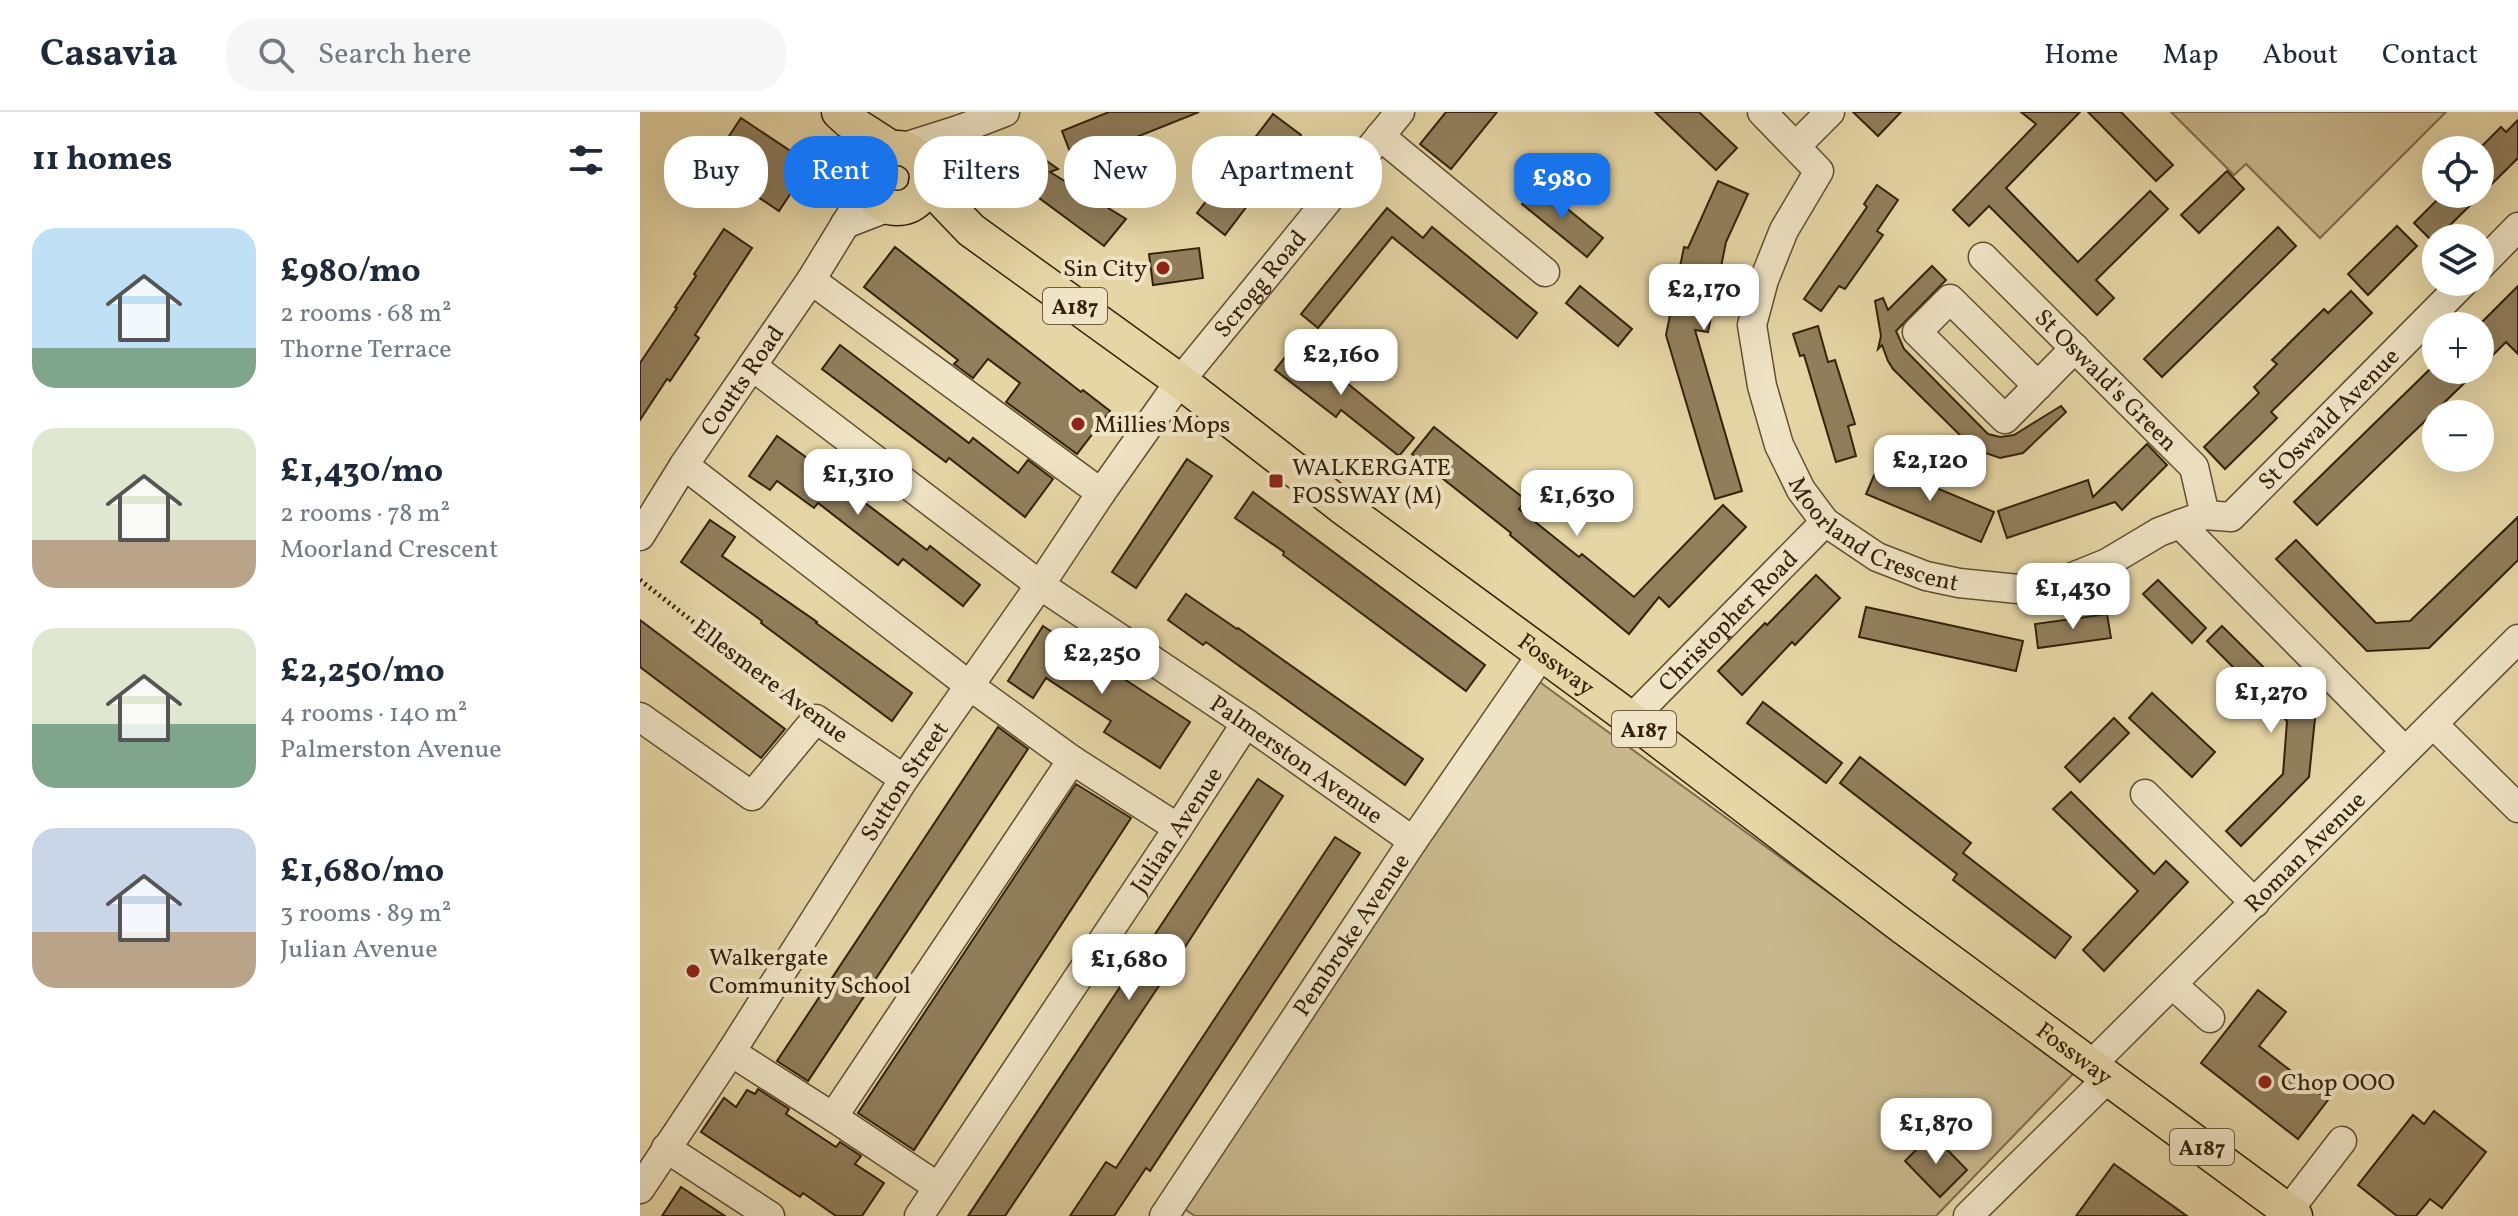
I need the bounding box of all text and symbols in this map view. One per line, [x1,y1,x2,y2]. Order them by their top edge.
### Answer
search box [226,19,786,91]
text: Casavia [40,29,178,82]
icon: search [254,33,298,77]
text: Search here [318,34,471,76]
text: Home [2044,36,2118,75]
text: Map [2162,36,2218,75]
text: About [2262,36,2338,75]
text: Contact [2382,36,2478,75]
chip: Buy [664,136,768,208]
chip: Rent [784,136,898,208]
chip: Filters [914,136,1048,208]
chip: New [1064,136,1176,208]
chip: Apartment [1192,136,1382,208]
map controls [2422,136,2494,472]
button: locate [2422,136,2494,208]
text: 11 homes [32,137,172,184]
icon: filters [564,138,608,182]
pin: £980 [1515,153,1609,221]
text: £980 [1532,161,1592,197]
street label: Scrogg Road [1207,224,1316,346]
button: layers [2422,224,2494,296]
text: £980/mo [280,249,421,296]
place label: Sin City [1063,253,1147,287]
marker: Sin City [1154,259,1172,277]
icon: home [96,260,192,356]
pin: £2,170 [1639,264,1769,332]
text: £2,170 [1667,272,1741,308]
road number: A187 [1043,288,1107,324]
text: 2 rooms · 68 m² [280,296,452,332]
street label: St Oswald's Green [2026,302,2184,460]
button: + [2422,312,2494,384]
street label: Coutts Road [693,319,794,444]
pin: £2,160 [1276,329,1406,397]
text: Thorne Terrace [280,332,452,368]
text: £2,160 [1303,337,1379,373]
street label: St Oswald Avenue [2252,341,2408,499]
button: − [2422,400,2494,472]
place label: Millies Mops [1094,409,1230,443]
marker: Millies Mops [1069,415,1087,433]
pin: £2,120 [1865,435,1995,503]
text: £2,120 [1892,443,1968,479]
text: £1,430/mo [280,449,443,496]
pin: £1,310 [793,449,923,517]
place label: WALKERGATE FOSSWAY (M) [1292,452,1451,514]
text: £1,310 [822,457,894,493]
icon: home [96,460,192,556]
pin: £1,630 [1512,470,1642,538]
marker: WALKERGATE FOSSWAY (M) [1267,472,1285,490]
street label: Moorland Crescent [1778,472,1962,601]
text: £1,630 [1539,478,1615,514]
text: 2 rooms · 78 m² [280,496,450,532]
text: Moorland Crescent [280,532,498,568]
street label: Christopher Road [1652,544,1807,701]
pin: £1,430 [2008,563,2138,631]
text: £1,430 [2035,571,2111,607]
street label: Ellesmere Avenue [685,613,855,753]
street label: Fossway [1510,626,1601,706]
pin: £2,250 [1037,628,1167,696]
text: £2,250 [1063,636,1141,672]
text: £2,250/mo [280,649,445,696]
icon: home [96,660,192,756]
pin: £1,270 [2206,667,2336,735]
text: £1,270 [2234,675,2308,711]
street label: Palmerston Avenue [1202,688,1389,834]
text: 4 rooms · 140 m² [280,696,467,732]
road number: A187 [1612,711,1676,747]
street label: Sutton Street [853,715,958,849]
text: Palmerston Avenue [280,732,502,768]
street label: Julian Avenue [1124,761,1232,901]
street label: Roman Avenue [2238,785,2375,922]
street label: Pembroke Avenue [1286,847,1419,1024]
text: £1,680/mo [280,849,444,896]
icon: home [96,860,192,956]
text: 3 rooms · 89 m² [280,896,451,932]
text: Julian Avenue [280,932,438,968]
pin: £1,680 [1064,934,1194,1002]
place label: Walkergate Community School [709,942,911,1004]
text: £1,680 [1090,942,1168,978]
marker: Walkergate Community School [684,962,702,980]
street label: Fossway [2028,1015,2119,1095]
place label: Chop OOO [2281,1067,2395,1101]
marker: Chop OOO [2256,1073,2274,1091]
pin: £1,870 [1871,1098,2001,1166]
text: £1,870 [1899,1106,1973,1142]
road number: A187 [2170,1129,2234,1165]

